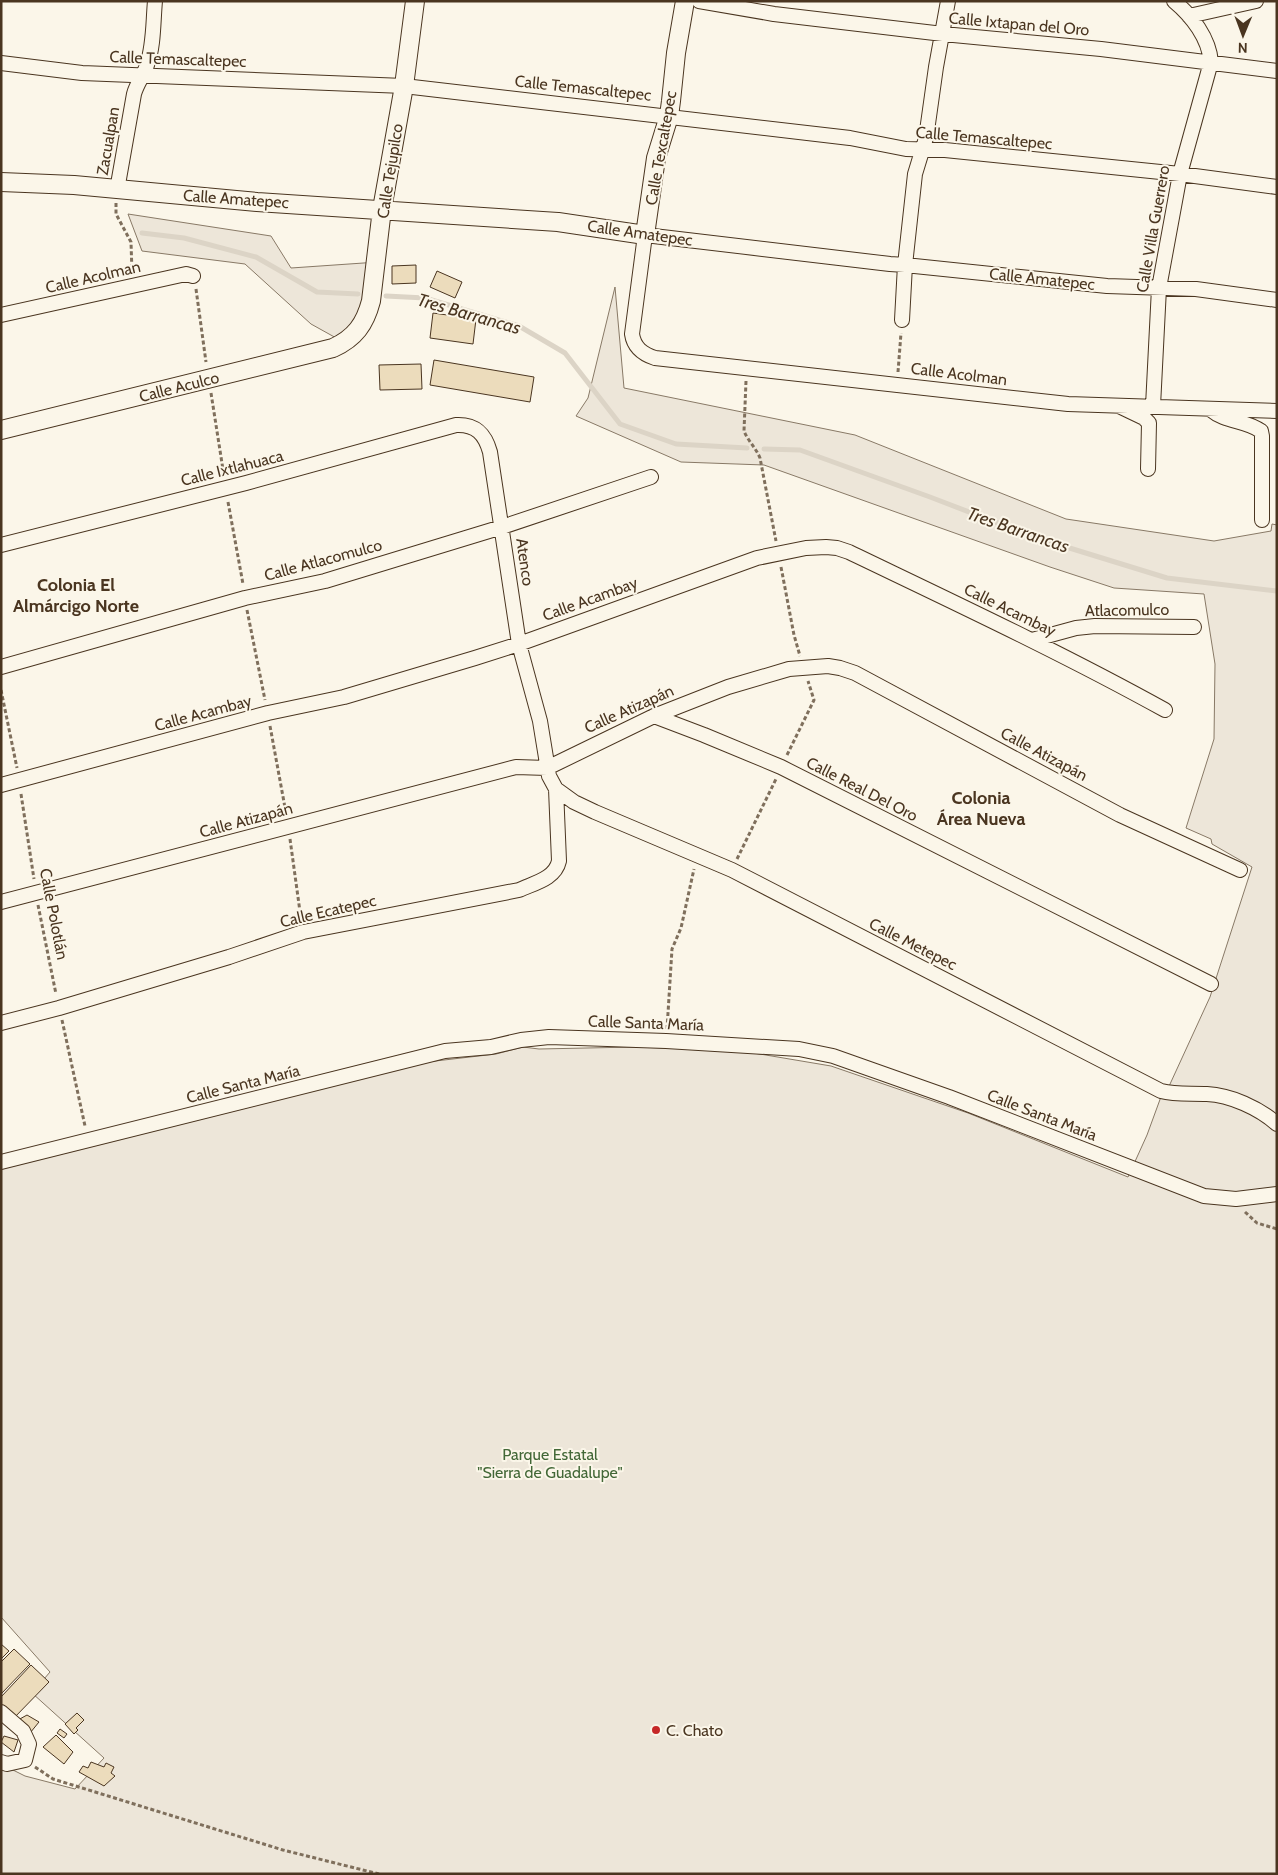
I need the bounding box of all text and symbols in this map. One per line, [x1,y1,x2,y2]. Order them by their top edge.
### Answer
street label: Calle Ixtapan del Oro [948,8,1090,40]
north arrow [1218,10,1268,60]
text: N [1238,39,1248,57]
street label: Calle Temascaltepec [109,47,247,71]
street label: Calle Temascaltepec [514,71,652,105]
street label: Calle Texcaltepec [642,89,680,207]
street label: Zacualpan [93,105,123,177]
street label: Calle Tejupilco [373,122,407,220]
street label: Calle Temascaltepec [915,123,1053,153]
street label: Calle Villa Guerrero [1132,164,1174,294]
street label: Calle Amatepec [182,186,290,212]
street label: Calle Amatepec [586,216,694,250]
street label: Calle Acolman [44,257,142,297]
street label: Calle Amatepec [988,264,1096,294]
water label: Tres Barrancas [415,289,523,339]
street label: Calle Acolman [910,359,1008,389]
street label: Calle Aculco [137,368,221,406]
street label: Calle Ixtlahuaca [179,446,286,490]
water label: Tres Barrancas [964,502,1072,558]
street label: Calle Atlacomulco [262,535,384,585]
street label: Atenco [512,537,538,587]
street label: Calle Acambay [540,573,640,625]
district label: Colonia El Almárcigo Norte [13,574,139,617]
street label: Calle Acambay [961,580,1059,640]
street label: Atlacomulco [1085,600,1169,620]
street label: Calle Atizapán [581,681,677,737]
street label: Calle Acambay [152,691,254,735]
street label: Calle Atizapán [997,723,1091,785]
street label: Calle Real Del Oro [803,753,921,825]
district label: Colonia Área Nueva [937,787,1025,830]
street label: Calle Atizapán [197,798,295,842]
street label: Calle Polotlán [36,867,72,961]
street label: Calle Ecatepec [278,891,378,931]
street label: Calle Metepec [866,914,960,974]
street label: Calle Santa María [588,1011,705,1035]
street label: Calle Santa María [184,1061,302,1107]
street label: Calle Santa María [984,1085,1100,1145]
park label: Parque Estatal "Sierra de Guadalupe" [477,1445,623,1482]
place label: C. Chato [666,1721,723,1740]
marker: C. Chato [650,1724,662,1736]

